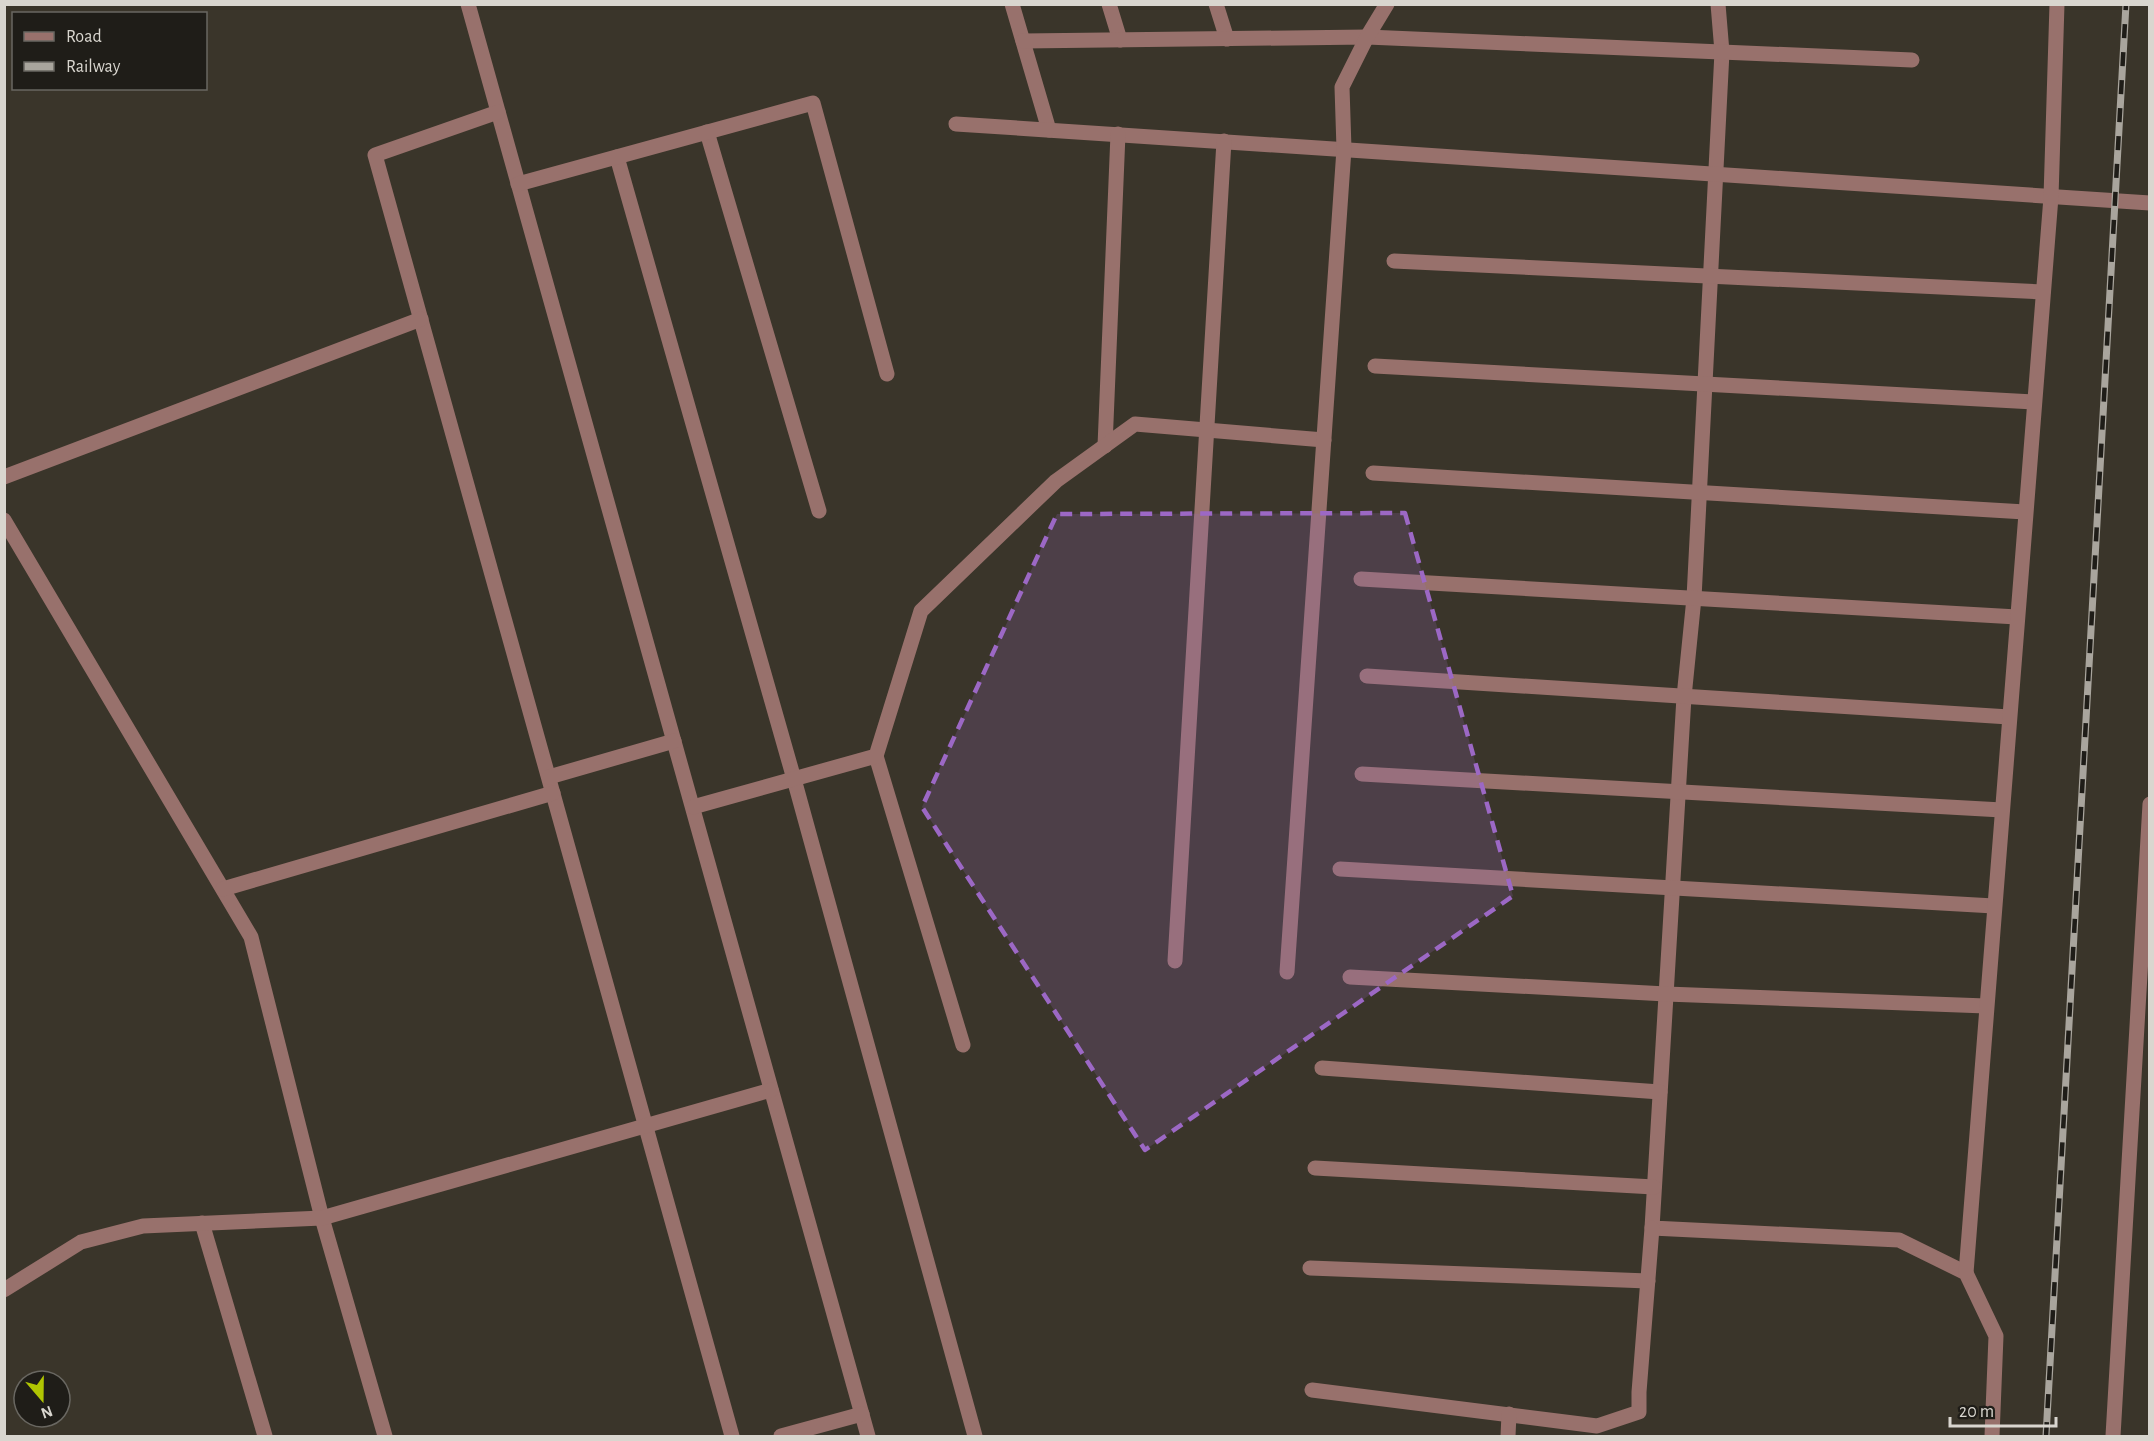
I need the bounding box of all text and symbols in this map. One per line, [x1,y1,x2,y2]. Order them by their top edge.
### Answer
legend [12,12,207,90]
text: Road [66,28,102,46]
text: Railway [66,58,121,76]
north arrow [12,1369,72,1429]
scale bar [1950,1390,2056,1428]
text: N [39,1403,55,1422]
text: 20 m [1959,1403,1994,1421]

